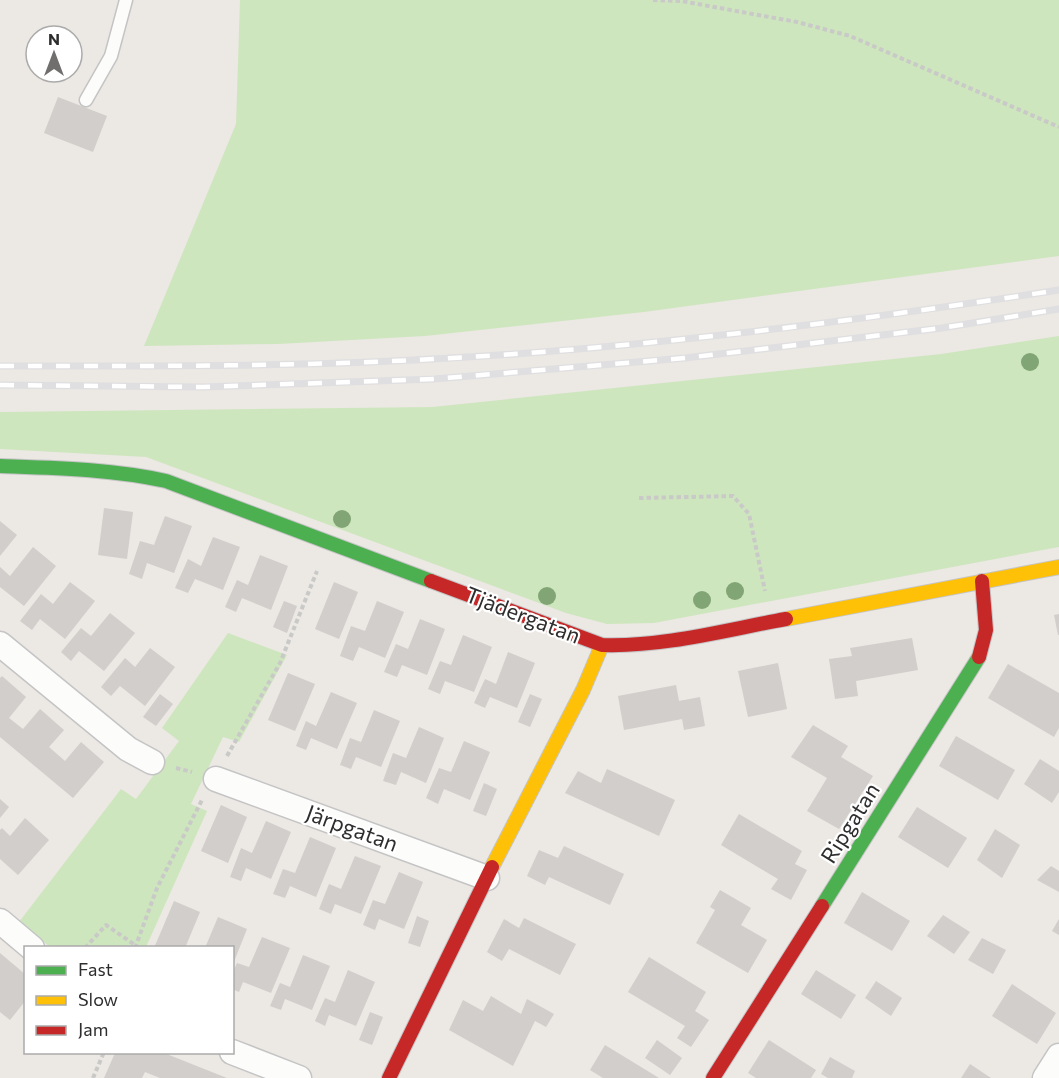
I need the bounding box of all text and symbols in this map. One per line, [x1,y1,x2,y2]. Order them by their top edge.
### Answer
north arrow [24,24,84,84]
text: N [48,29,60,48]
street label: Tjädergatan [462,580,584,649]
street label: Ripgatan [814,777,885,868]
street label: Järpgatan [302,798,402,857]
legend [24,946,234,1054]
text: Fast [78,958,113,980]
text: Slow [78,988,118,1010]
text: Jam [78,1018,108,1040]

